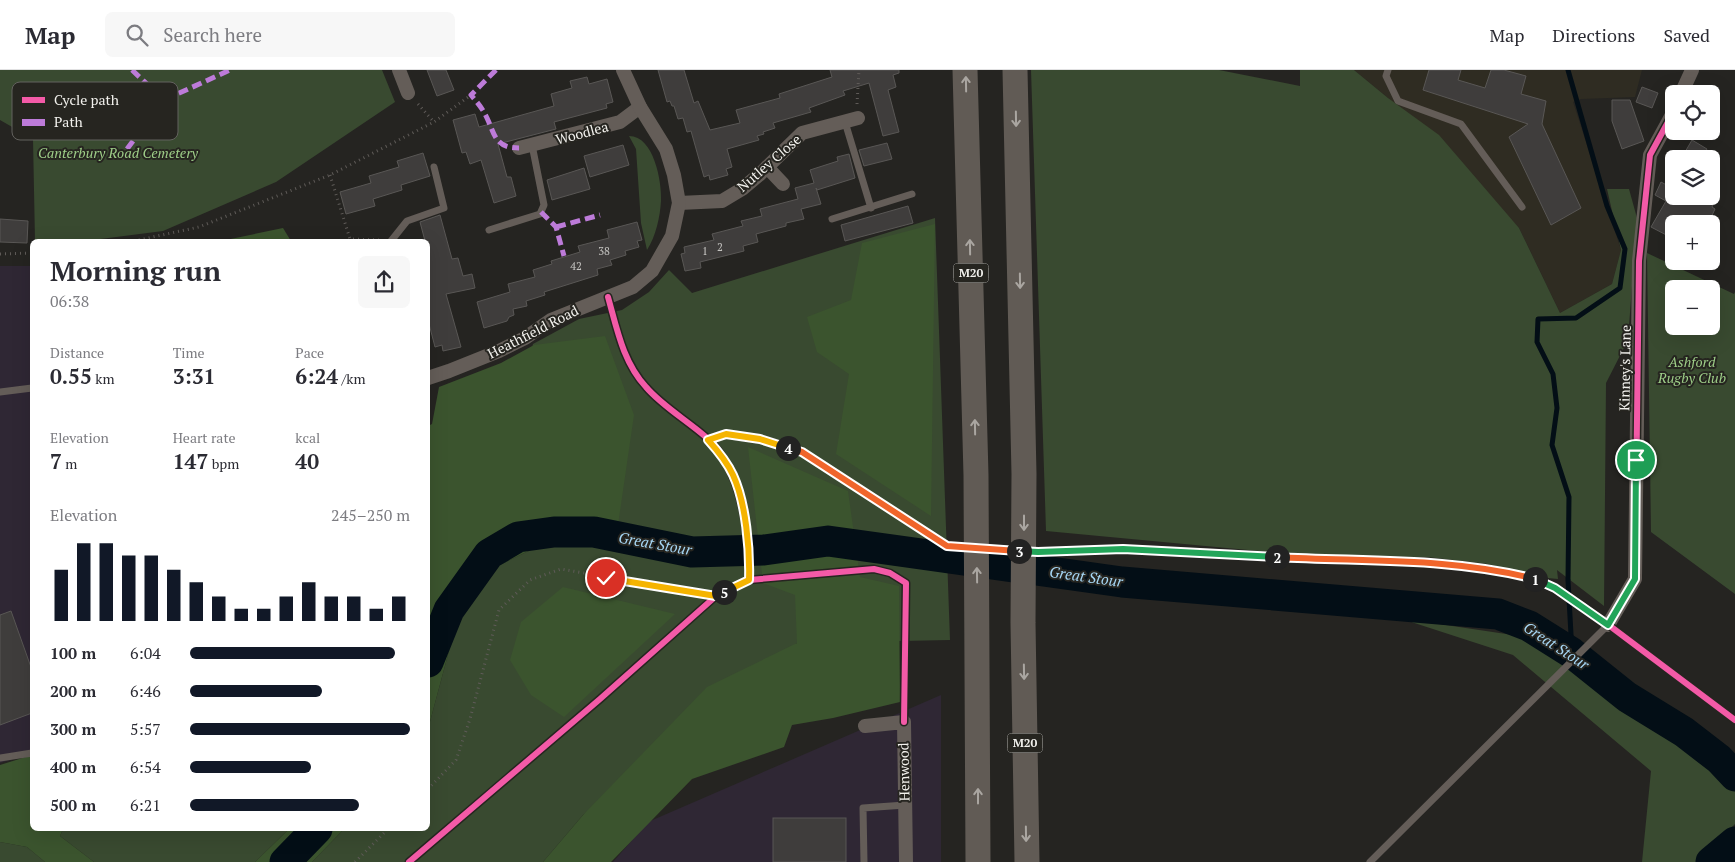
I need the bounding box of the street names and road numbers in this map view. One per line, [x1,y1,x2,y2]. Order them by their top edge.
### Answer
street label: Woodlea [553,116,610,149]
street label: Nutley Close [733,130,805,196]
road number: M20 [954,264,988,282]
street label: Heathfield Road [484,300,582,363]
street label: Kinney's Lane [1614,325,1635,411]
road number: M20 [1008,734,1042,752]
street label: Henwood [893,742,914,802]

